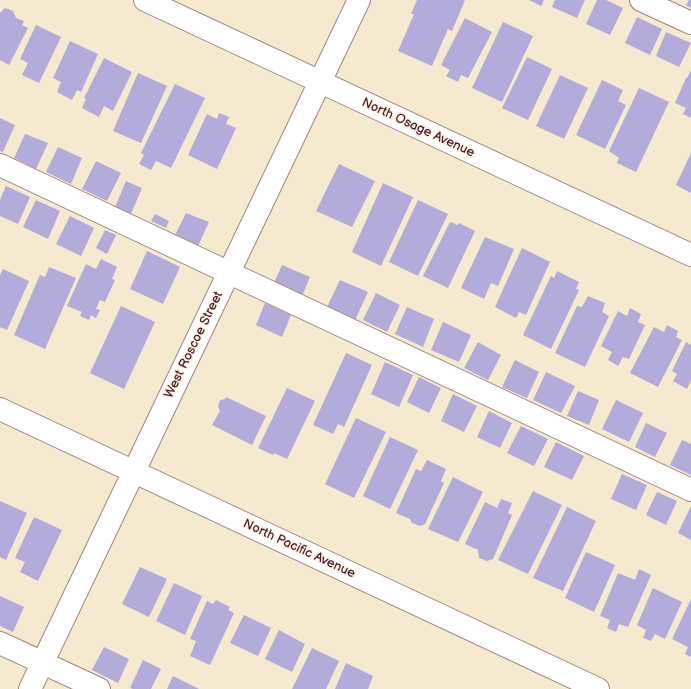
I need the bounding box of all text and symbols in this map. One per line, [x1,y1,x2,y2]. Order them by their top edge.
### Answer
street label: North Osage Avenue [359,95,477,161]
street label: West Roscoe Street [161,289,227,401]
street label: North Pacific Avenue [240,516,358,582]

